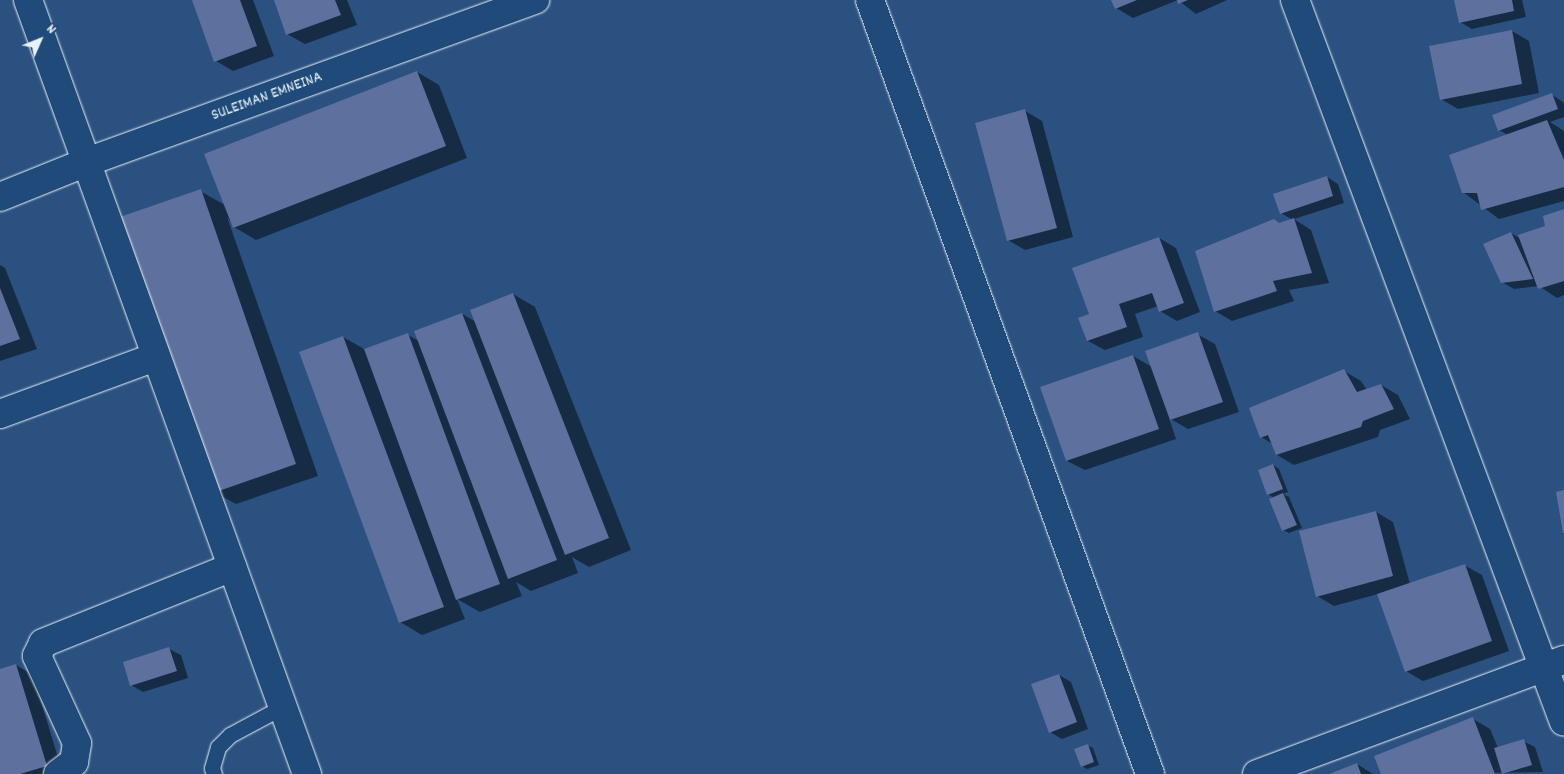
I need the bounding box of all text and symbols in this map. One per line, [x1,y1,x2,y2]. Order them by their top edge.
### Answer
north arrow [15,15,65,65]
text: N [41,20,60,39]
street label: SULEIMAN EMNEINA [209,68,325,126]

